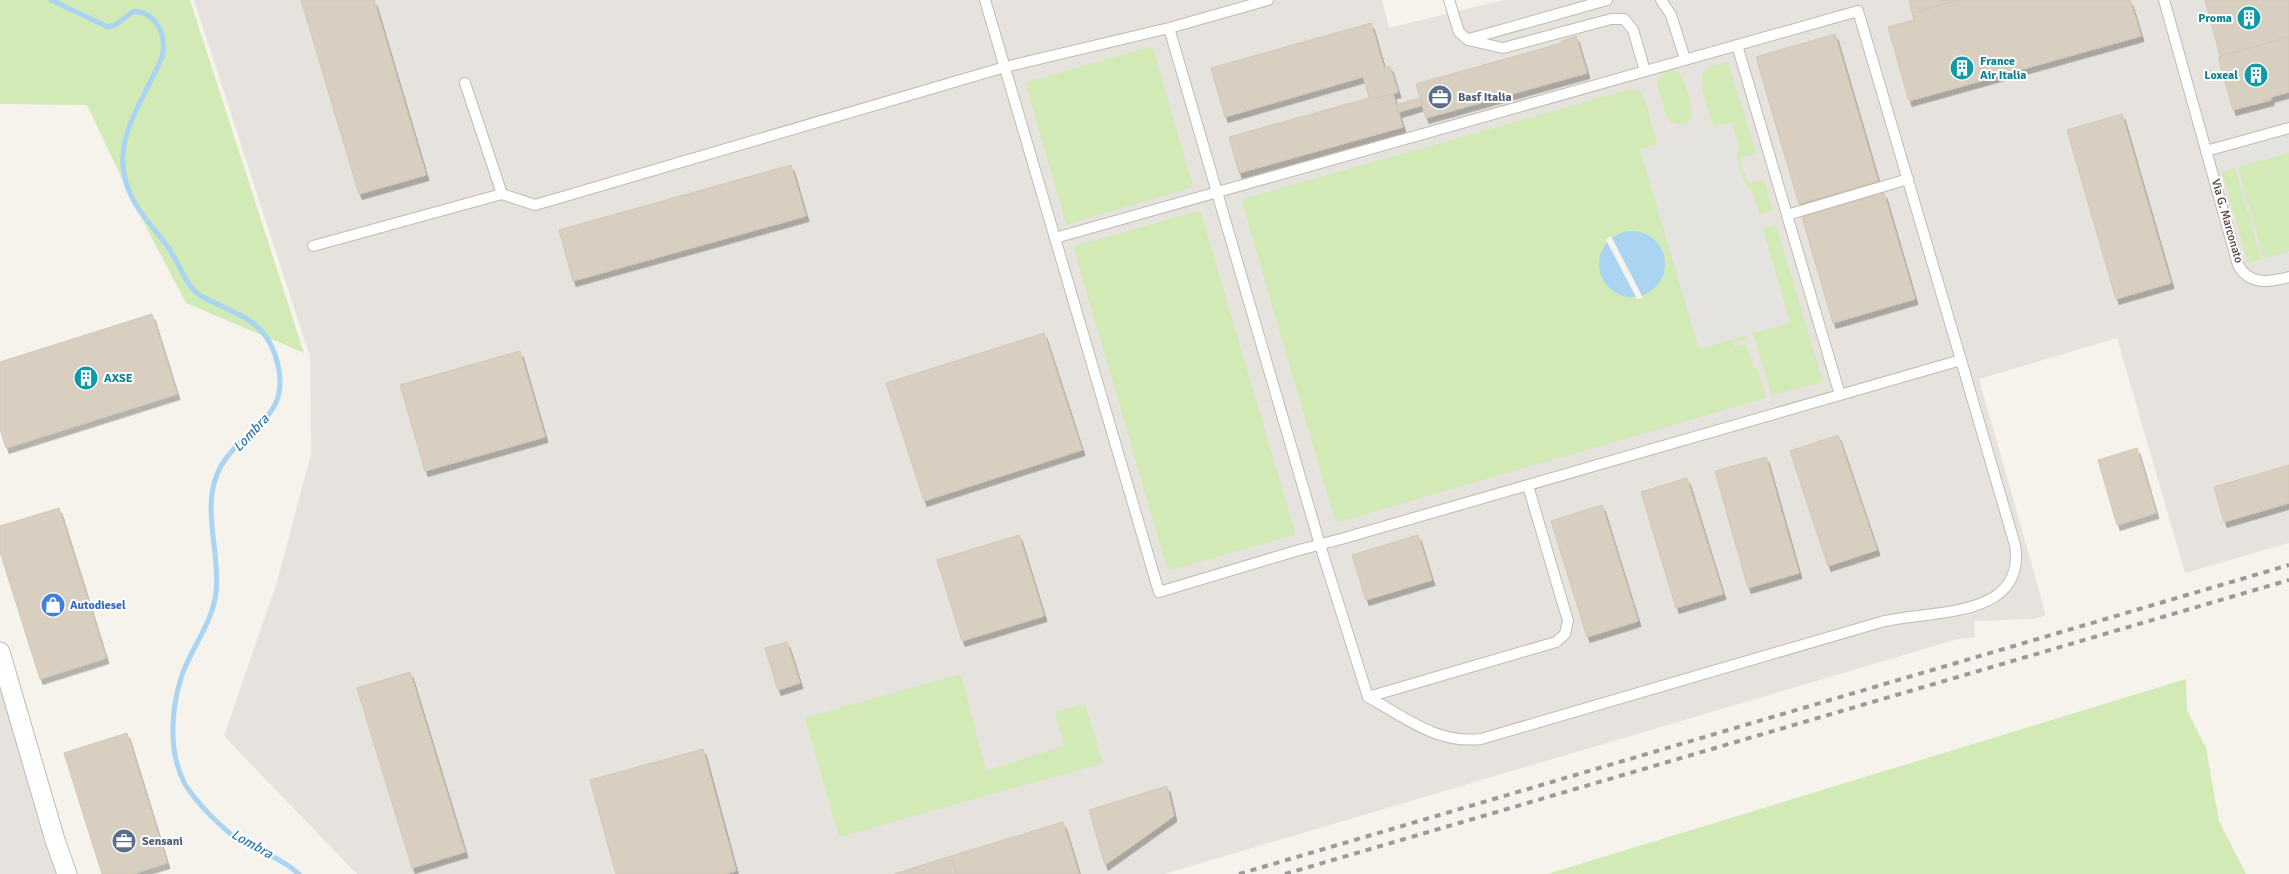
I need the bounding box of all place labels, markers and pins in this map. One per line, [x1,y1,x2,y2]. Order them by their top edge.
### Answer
building icon: Proma [2236,5,2262,31]
place label: Proma [2198,11,2232,26]
place label: France Air Italia [1980,54,2026,83]
building icon: France Air Italia [1949,55,1975,81]
building icon: Loxeal [2243,62,2269,88]
place label: Loxeal [2204,68,2238,83]
office icon: Basf Italia [1427,84,1453,110]
place label: Basf Italia [1458,90,1512,105]
building icon: AXSE [73,365,99,391]
place label: AXSE [104,371,133,386]
shop icon: Autodiesel [40,592,66,618]
place label: Autodiesel [70,598,126,613]
office icon: Sensani [111,828,137,854]
place label: Sensani [142,834,183,849]

